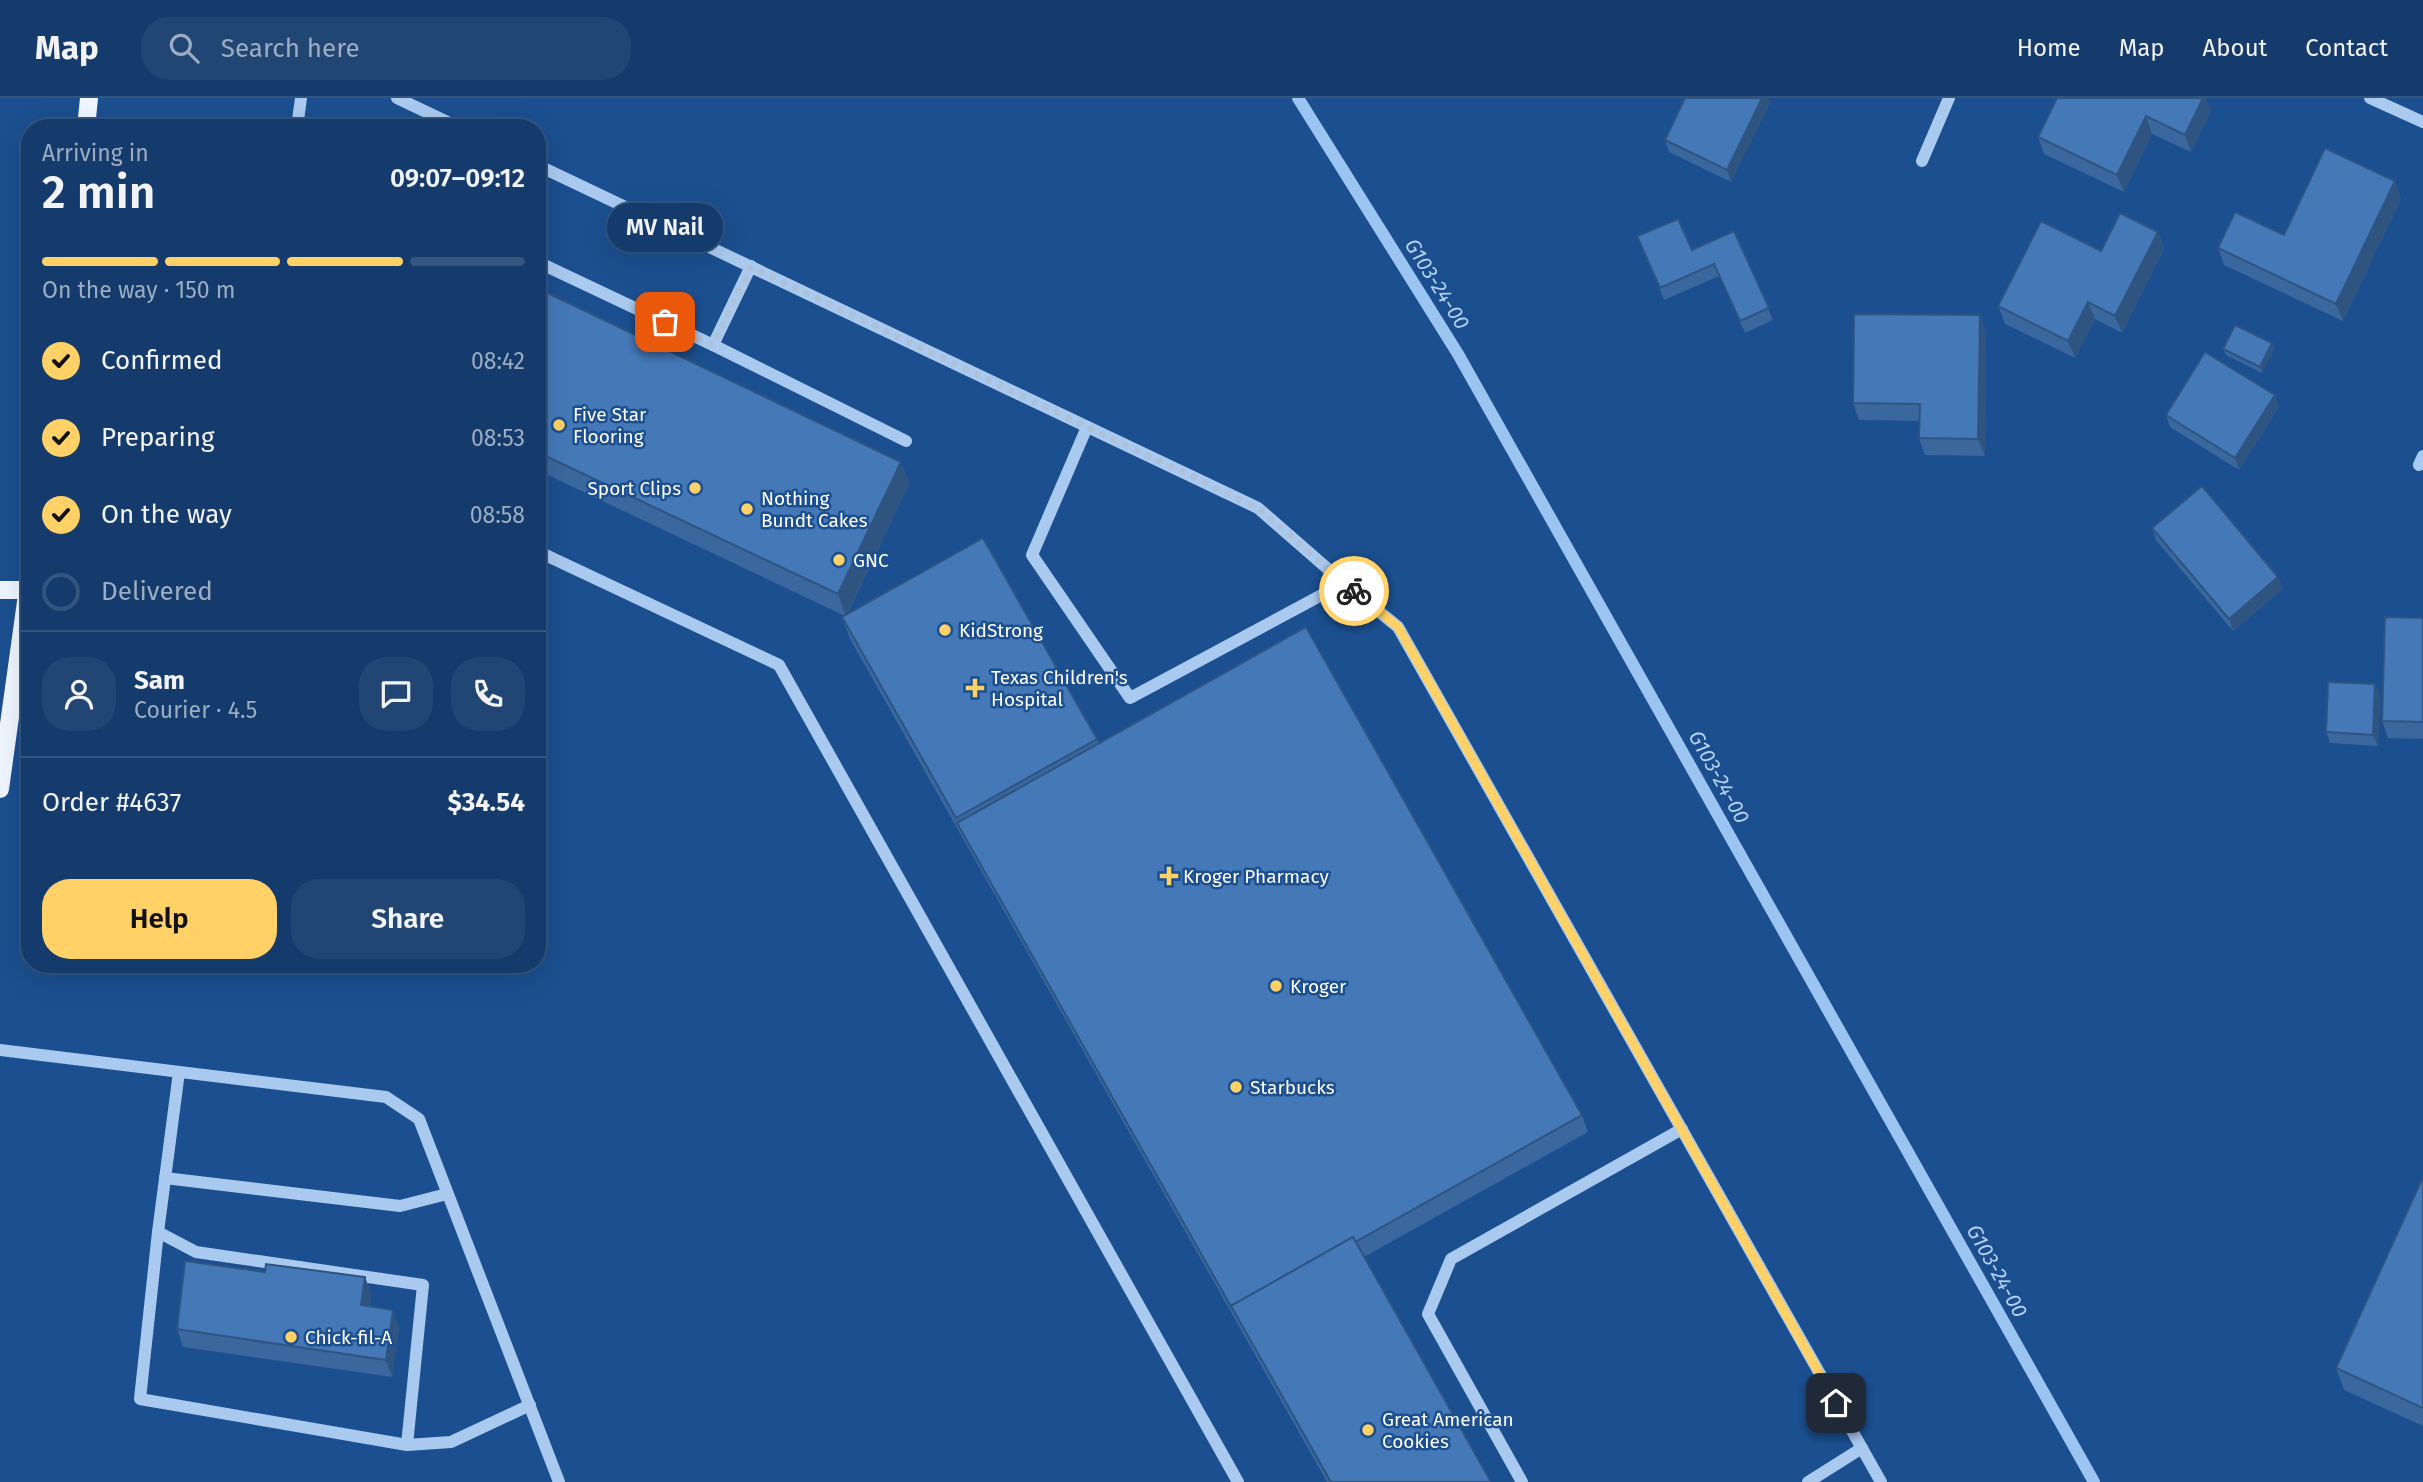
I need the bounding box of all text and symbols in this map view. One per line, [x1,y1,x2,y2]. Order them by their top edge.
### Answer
search box [141,17,631,80]
text: Map [35,28,99,68]
icon: search [165,29,203,67]
text: Search here [221,33,360,64]
text: Home [2017,34,2081,62]
text: Map [2119,34,2165,62]
text: About [2203,34,2267,62]
text: Contact [2305,34,2388,62]
text: Arriving in [42,139,149,167]
text: 09:07–09:12 [390,163,525,194]
text: 2 min [42,165,155,220]
callout: MV Nail [607,203,723,252]
text: MV Nail [626,213,704,241]
water label: G103-24-00 [1399,234,1475,334]
text: On the way · 150 m [42,276,235,304]
pin [635,292,695,352]
icon: bag [646,303,684,341]
icon: check [42,342,80,380]
text: Confirmed [101,345,222,376]
text: 08:42 [471,347,525,375]
place label: Five Star Flooring [573,403,647,448]
marker: Five Star Flooring [551,417,567,433]
icon: check [42,419,80,457]
text: Preparing [101,422,214,453]
text: 08:53 [471,424,525,452]
place label: Sport Clips [588,477,681,500]
marker: Sport Clips [687,480,703,496]
place label: Nothing Bundt Cakes [761,487,868,532]
icon: check [42,496,80,534]
text: On the way [101,499,232,530]
text: 08:58 [470,501,525,529]
marker: Nothing Bundt Cakes [739,501,755,517]
place label: GNC [853,549,889,572]
marker: GNC [831,552,847,568]
courier [1319,556,1389,626]
icon: bike [1335,572,1373,610]
text: Delivered [101,576,213,607]
place label: KidStrong [959,619,1043,642]
marker: KidStrong [937,622,953,638]
button: person [42,657,116,731]
button: chat [359,657,433,731]
button: phone [451,657,525,731]
text: Sam [134,665,185,696]
place label: Texas Children's Hospital [991,666,1128,711]
marker: Texas Children's Hospital [965,678,985,698]
text: Courier · 4.5 [134,696,257,724]
water label: G103-24-00 [1683,726,1755,828]
text: Order #4637 [42,787,181,818]
text: $34.54 [447,787,525,818]
place label: Kroger Pharmacy [1183,865,1330,888]
marker: Kroger Pharmacy [1161,868,1177,884]
button: Help [42,879,277,959]
button: Share [291,879,525,959]
place label: Kroger [1290,975,1347,998]
marker: Kroger [1268,978,1284,994]
place label: Starbucks [1250,1076,1335,1099]
marker: Starbucks [1228,1079,1244,1095]
water label: G103-24-00 [1961,1220,2033,1322]
place label: Chick-fil-A [305,1326,392,1349]
marker: Chick-fil-A [283,1329,299,1345]
pin [1806,1373,1866,1433]
icon: home [1817,1384,1855,1422]
place label: Great American Cookies [1382,1408,1514,1453]
marker: Great American Cookies [1360,1422,1376,1438]

